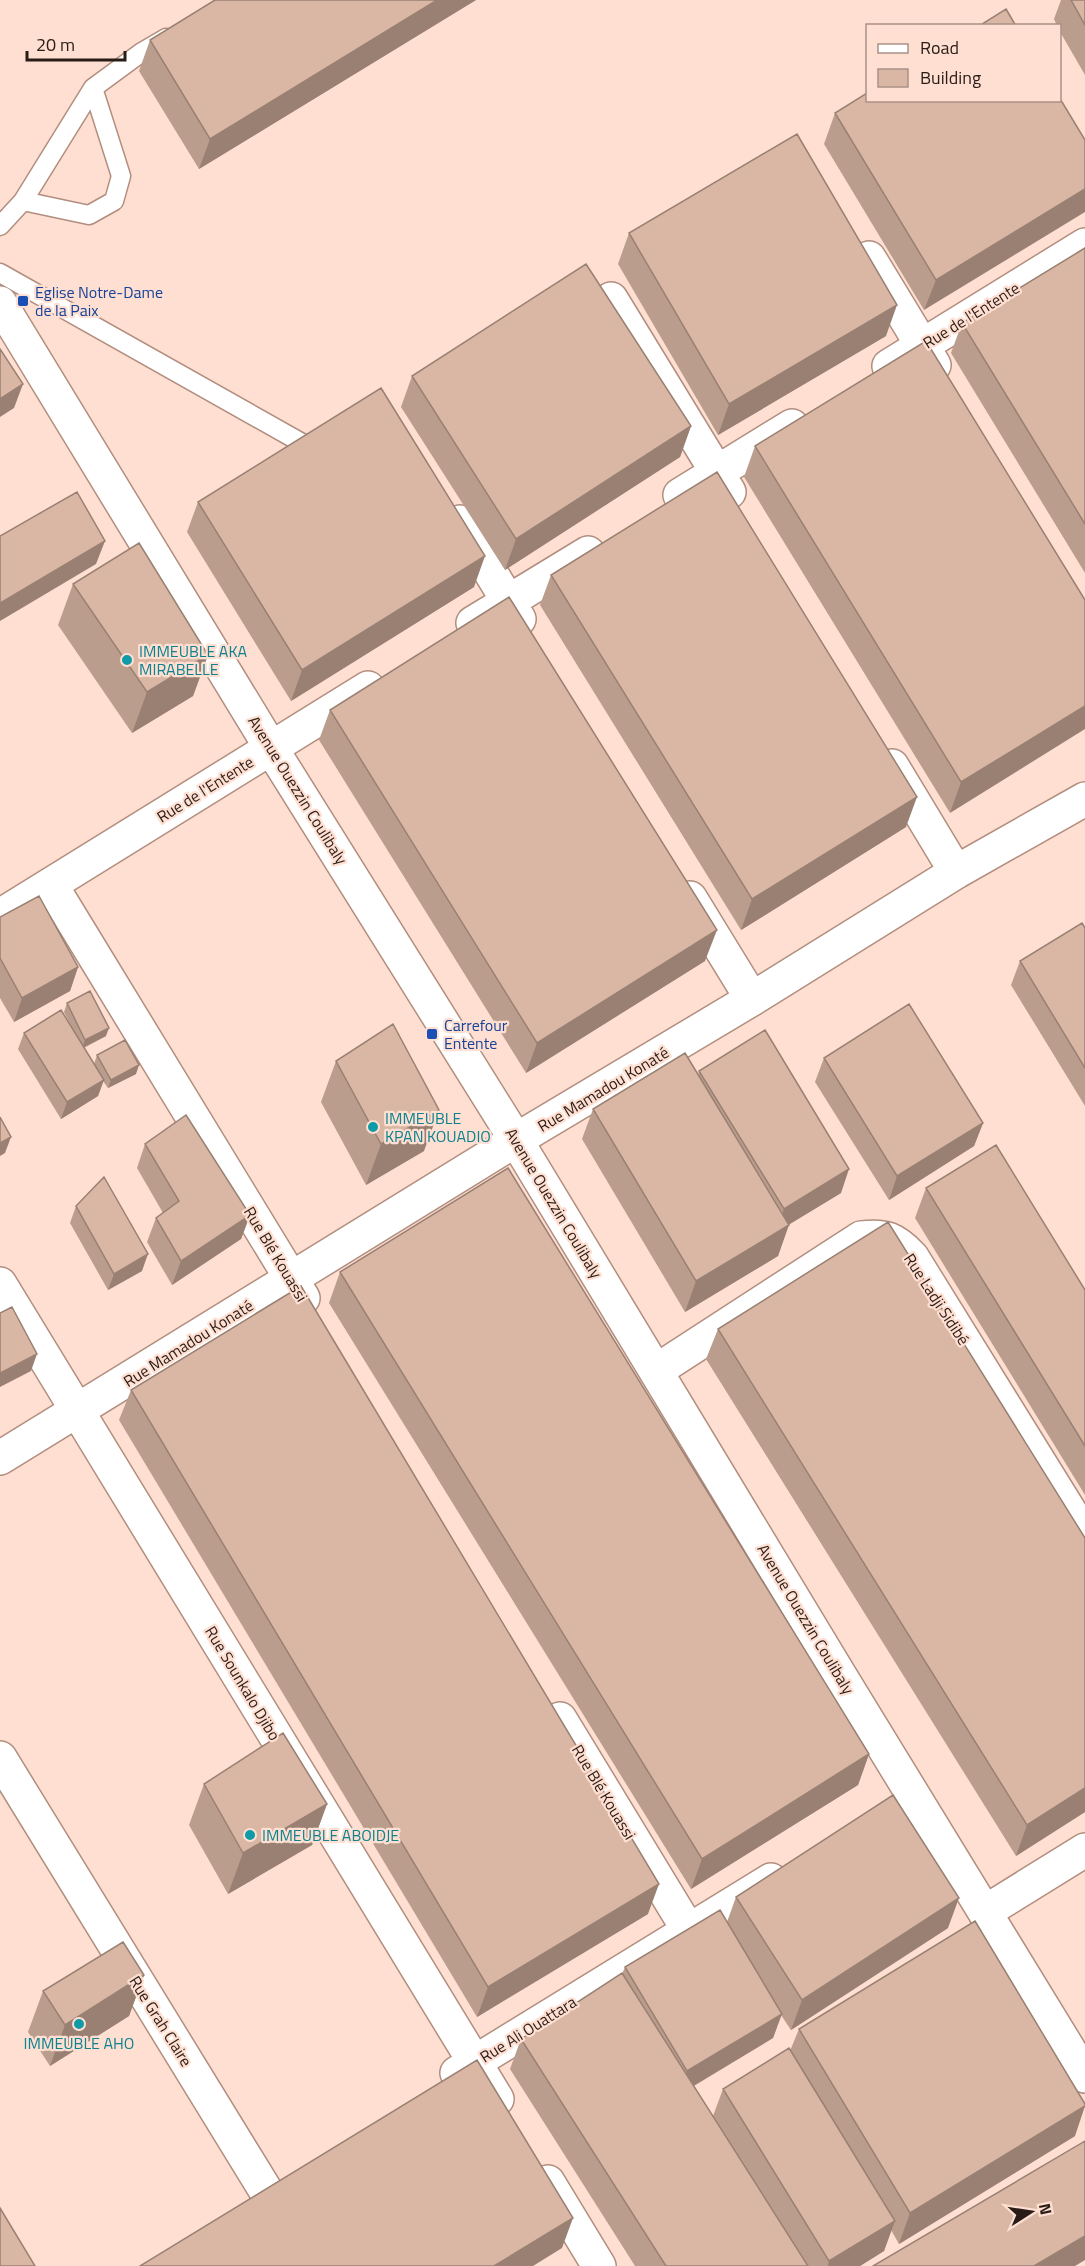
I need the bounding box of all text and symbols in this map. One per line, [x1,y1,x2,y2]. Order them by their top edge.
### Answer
scale bar [27,24,124,62]
legend [866,24,1061,102]
text: 20 m [36,31,75,58]
text: Road [920,34,959,61]
text: Building [920,64,981,91]
street label: Rue de l'Entente [918,276,1024,354]
place label: Eglise Notre-Dame de la Paix [35,280,163,322]
marker: Eglise Notre-Dame de la Paix [16,294,30,308]
place label: IMMEUBLE AKA MIRABELLE [139,639,247,681]
marker: IMMEUBLE AKA MIRABELLE [120,653,134,667]
street label: Avenue Ouezzin Coulibaly [242,711,354,869]
street label: Rue de l'Entente [152,750,258,828]
place label: Carrefour Entente [444,1013,508,1055]
marker: Carrefour Entente [425,1027,439,1041]
street label: Rue Mamadou Konaté [533,1040,673,1138]
place label: IMMEUBLE KPAN KOUADIO [385,1106,491,1148]
marker: IMMEUBLE KPAN KOUADIO [366,1120,380,1134]
street label: Avenue Ouezzin Coulibaly [500,1123,609,1283]
street label: Rue Blé Kouassi [238,1202,314,1306]
street label: Rue Ladji Sidibé [898,1248,976,1350]
street label: Rue Mamadou Konaté [118,1293,258,1393]
street label: Avenue Ouezzin Coulibaly [752,1539,861,1699]
street label: Rue Sounkalo Djibo [199,1621,287,1745]
street label: Rue Blé Kouassi [566,1740,642,1844]
place label: IMMEUBLE ABOIDJE [262,1823,399,1847]
marker: IMMEUBLE ABOIDJE [243,1828,257,1842]
street label: Rue Grah Claire [124,1971,198,2071]
street label: Rue Ali Ouattara [475,1990,581,2068]
marker: IMMEUBLE AHO [72,2017,86,2031]
place label: IMMEUBLE AHO [24,2031,134,2055]
north arrow [1001,2182,1061,2242]
text: N [1033,2201,1059,2217]

